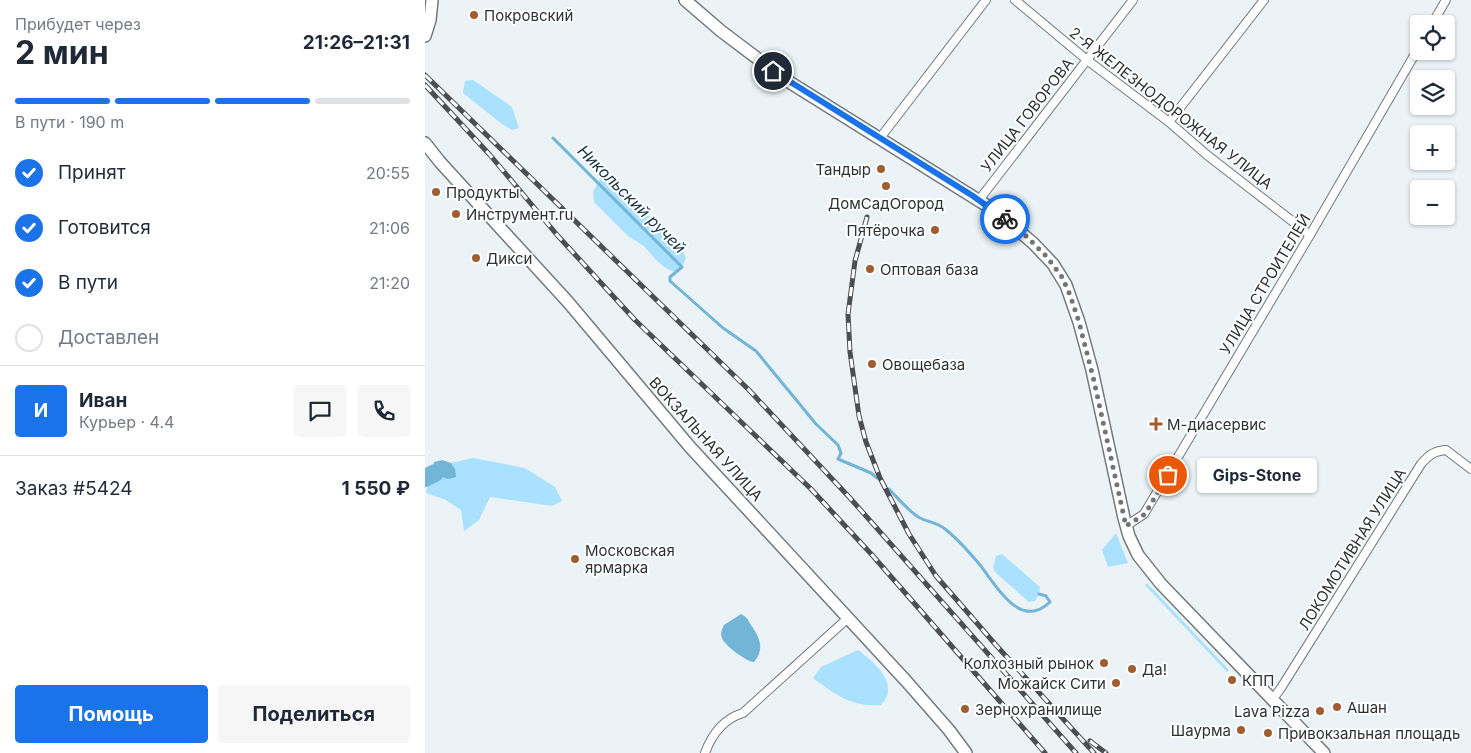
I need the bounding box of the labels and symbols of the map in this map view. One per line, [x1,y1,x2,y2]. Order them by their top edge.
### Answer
place label: Покровский [484,6,573,25]
marker: Покровский [468,9,480,21]
street label: 2-Я ЖЕЛЕЗНОДОРОЖНАЯ УЛИЦА [1066,23,1276,193]
pin [752,50,794,92]
street label: УЛИЦА ГОВОРОВА [977,54,1077,176]
water label: Никольский ручей [574,141,690,257]
place label: Тандыр [815,160,871,179]
marker: Тандыр [875,163,887,175]
marker: ДомСадОгород [880,180,892,192]
place label: Продукты [446,183,520,202]
marker: Продукты [430,186,442,198]
place label: ДомСадОгород [828,194,944,213]
courier [980,194,1030,244]
place label: Инструмент.ru [466,205,573,224]
marker: Инструмент.ru [450,208,462,220]
street label: УЛИЦА СТРОИТЕЛЕЙ [1216,210,1314,358]
place label: Пятёрочка [847,221,925,240]
marker: Пятёрочка [929,224,941,236]
place label: Дикси [486,249,532,268]
marker: Дикси [470,252,482,264]
place label: Оптовая база [880,260,979,279]
marker: Оптовая база [864,263,876,275]
place label: Овощебаза [882,355,965,374]
marker: Овощебаза [866,358,878,370]
street label: ВОКЗАЛЬНАЯ УЛИЦА [645,373,767,505]
place label: М-диасервис [1167,415,1267,434]
marker: М-диасервис [1149,417,1163,431]
pin [1147,454,1189,496]
callout: Gips-Stone [1198,458,1318,492]
street label: ЛОКОМОТИВНАЯ УЛИЦА [1294,464,1410,634]
place label: Московская ярмарка [585,541,675,577]
marker: Московская ярмарка [569,553,581,565]
place label: Колхозный рынок [963,654,1094,673]
marker: Колхозный рынок [1098,657,1110,669]
place label: Да! [1142,660,1167,679]
marker: Да! [1126,663,1138,675]
place label: КПП [1242,671,1274,690]
place label: Можайск Сити [998,674,1106,693]
marker: КПП [1226,674,1238,686]
marker: Можайск Сити [1110,677,1122,689]
place label: Ашан [1347,698,1387,717]
place label: Зернохранилище [975,700,1102,719]
marker: Ашан [1331,701,1343,713]
place label: Lava Pizza [1234,702,1310,721]
marker: Зернохранилище [959,703,971,715]
marker: Lava Pizza [1314,705,1326,717]
place label: Шаурма [1171,721,1231,740]
marker: Шаурма [1235,724,1247,736]
place label: Привокзальная площадь [1278,724,1460,743]
marker: Привокзальная площадь [1262,727,1274,739]

